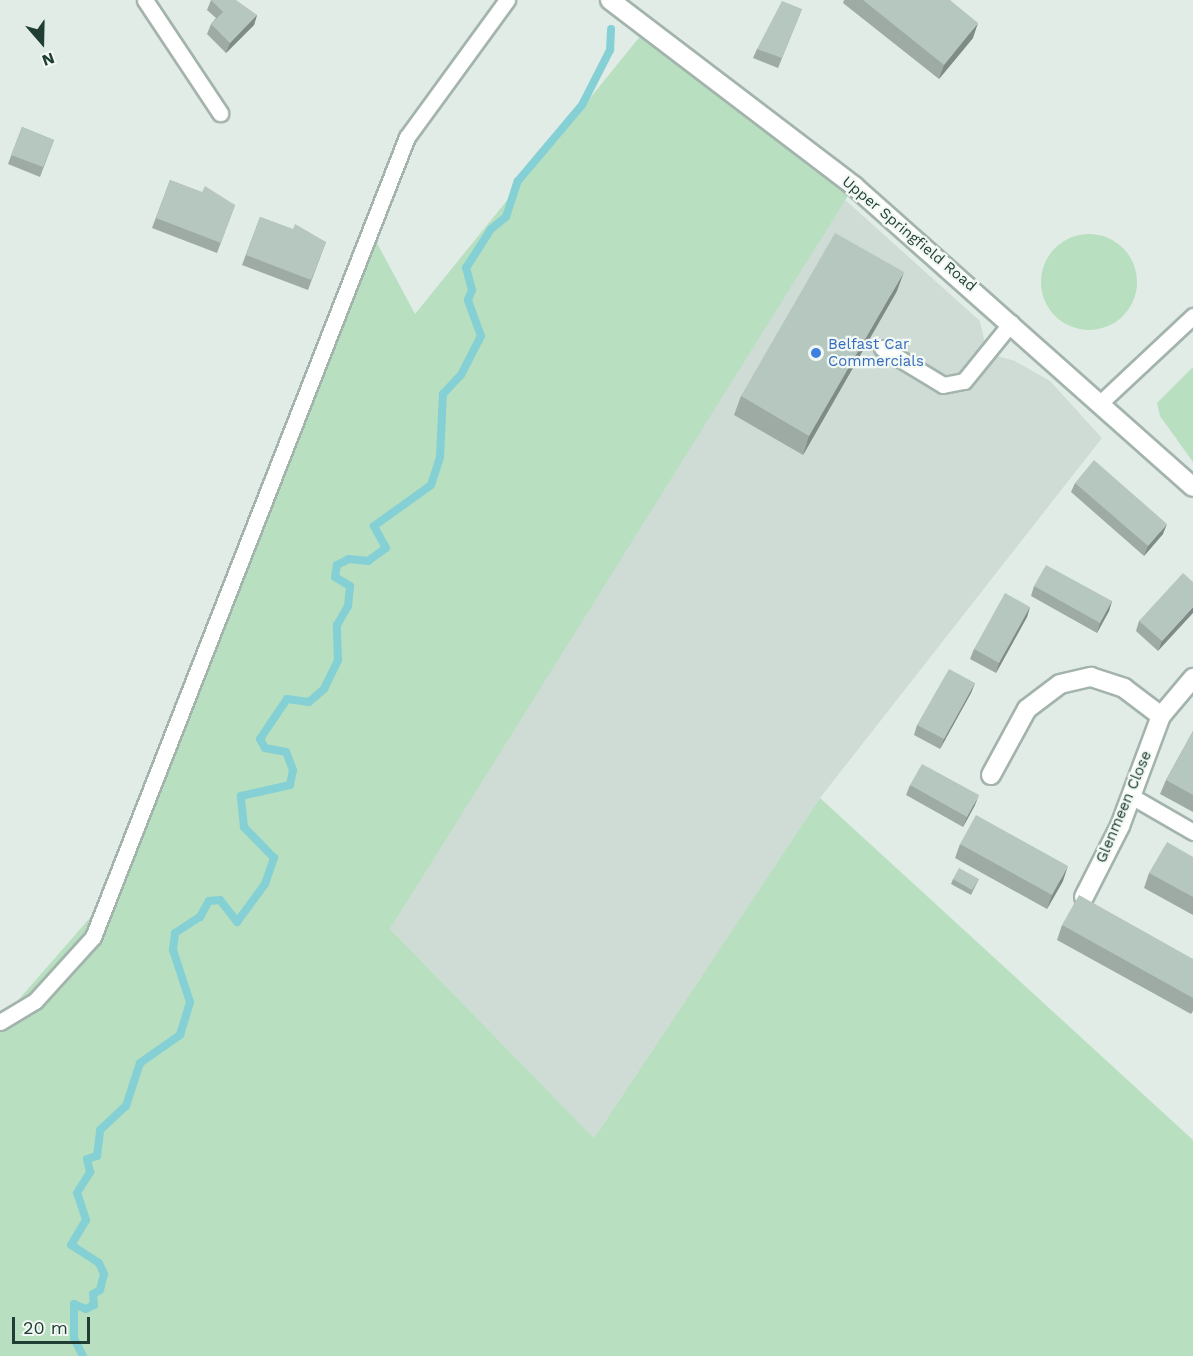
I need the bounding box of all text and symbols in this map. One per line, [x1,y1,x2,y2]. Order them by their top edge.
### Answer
north arrow [12,12,72,72]
text: N [40,48,57,70]
street label: Upper Springfield Road [838,173,980,295]
place label: Belfast Car Commercials [828,335,924,370]
marker: Belfast Car Commercials [809,346,823,360]
street label: Glenmeen Close [1092,748,1156,866]
scale bar [15,1305,93,1343]
text: 20 m [23,1317,68,1338]

